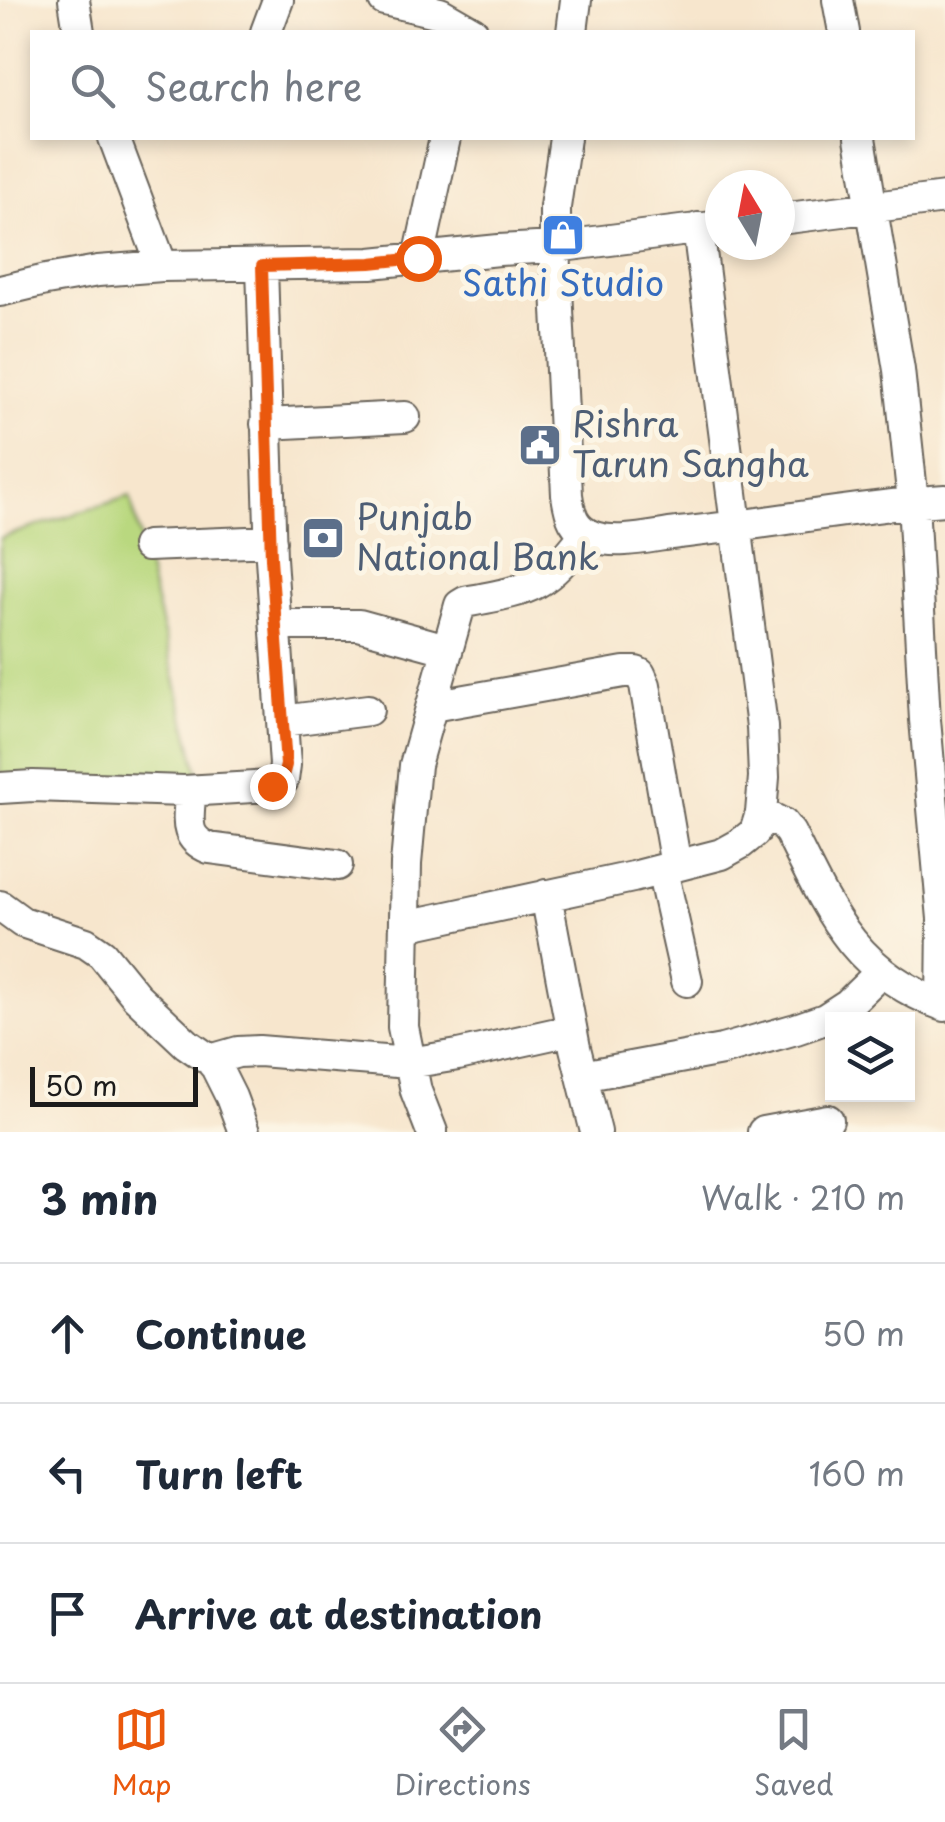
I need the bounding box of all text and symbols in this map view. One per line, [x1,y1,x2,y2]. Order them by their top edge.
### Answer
search box [30,30,915,140]
text: Search here [145,57,362,114]
icon: search [65,58,120,113]
north arrow [705,170,795,260]
shop icon: Sathi Studio [540,212,586,258]
route start [396,236,442,282]
place label: Sathi Studio [462,255,664,308]
place label: Rishra Tarun Sangha [572,396,809,489]
public building icon: Rishra Tarun Sangha [517,422,563,468]
place label: Punjab National Bank [356,489,599,582]
bank icon: Punjab National Bank [300,515,346,561]
route end [250,764,296,810]
map controls [825,1012,915,1102]
button: layers [825,1012,915,1102]
scale bar [30,1062,198,1106]
text: 50 m [45,1063,118,1106]
text: 3 min [40,1166,158,1229]
text: Walk · 210 m [701,1173,905,1221]
text: Continue [135,1305,306,1362]
icon: ahead [40,1306,95,1361]
text: 50 m [822,1309,905,1357]
text: Turn left [135,1445,303,1502]
icon: left [40,1446,95,1501]
text: 160 m [809,1449,905,1497]
text: Arrive at destination [135,1585,543,1642]
icon: arrive [40,1586,95,1641]
tab: Map [112,1702,171,1805]
tab: Directions [395,1702,531,1805]
tab: Saved [754,1702,833,1805]

